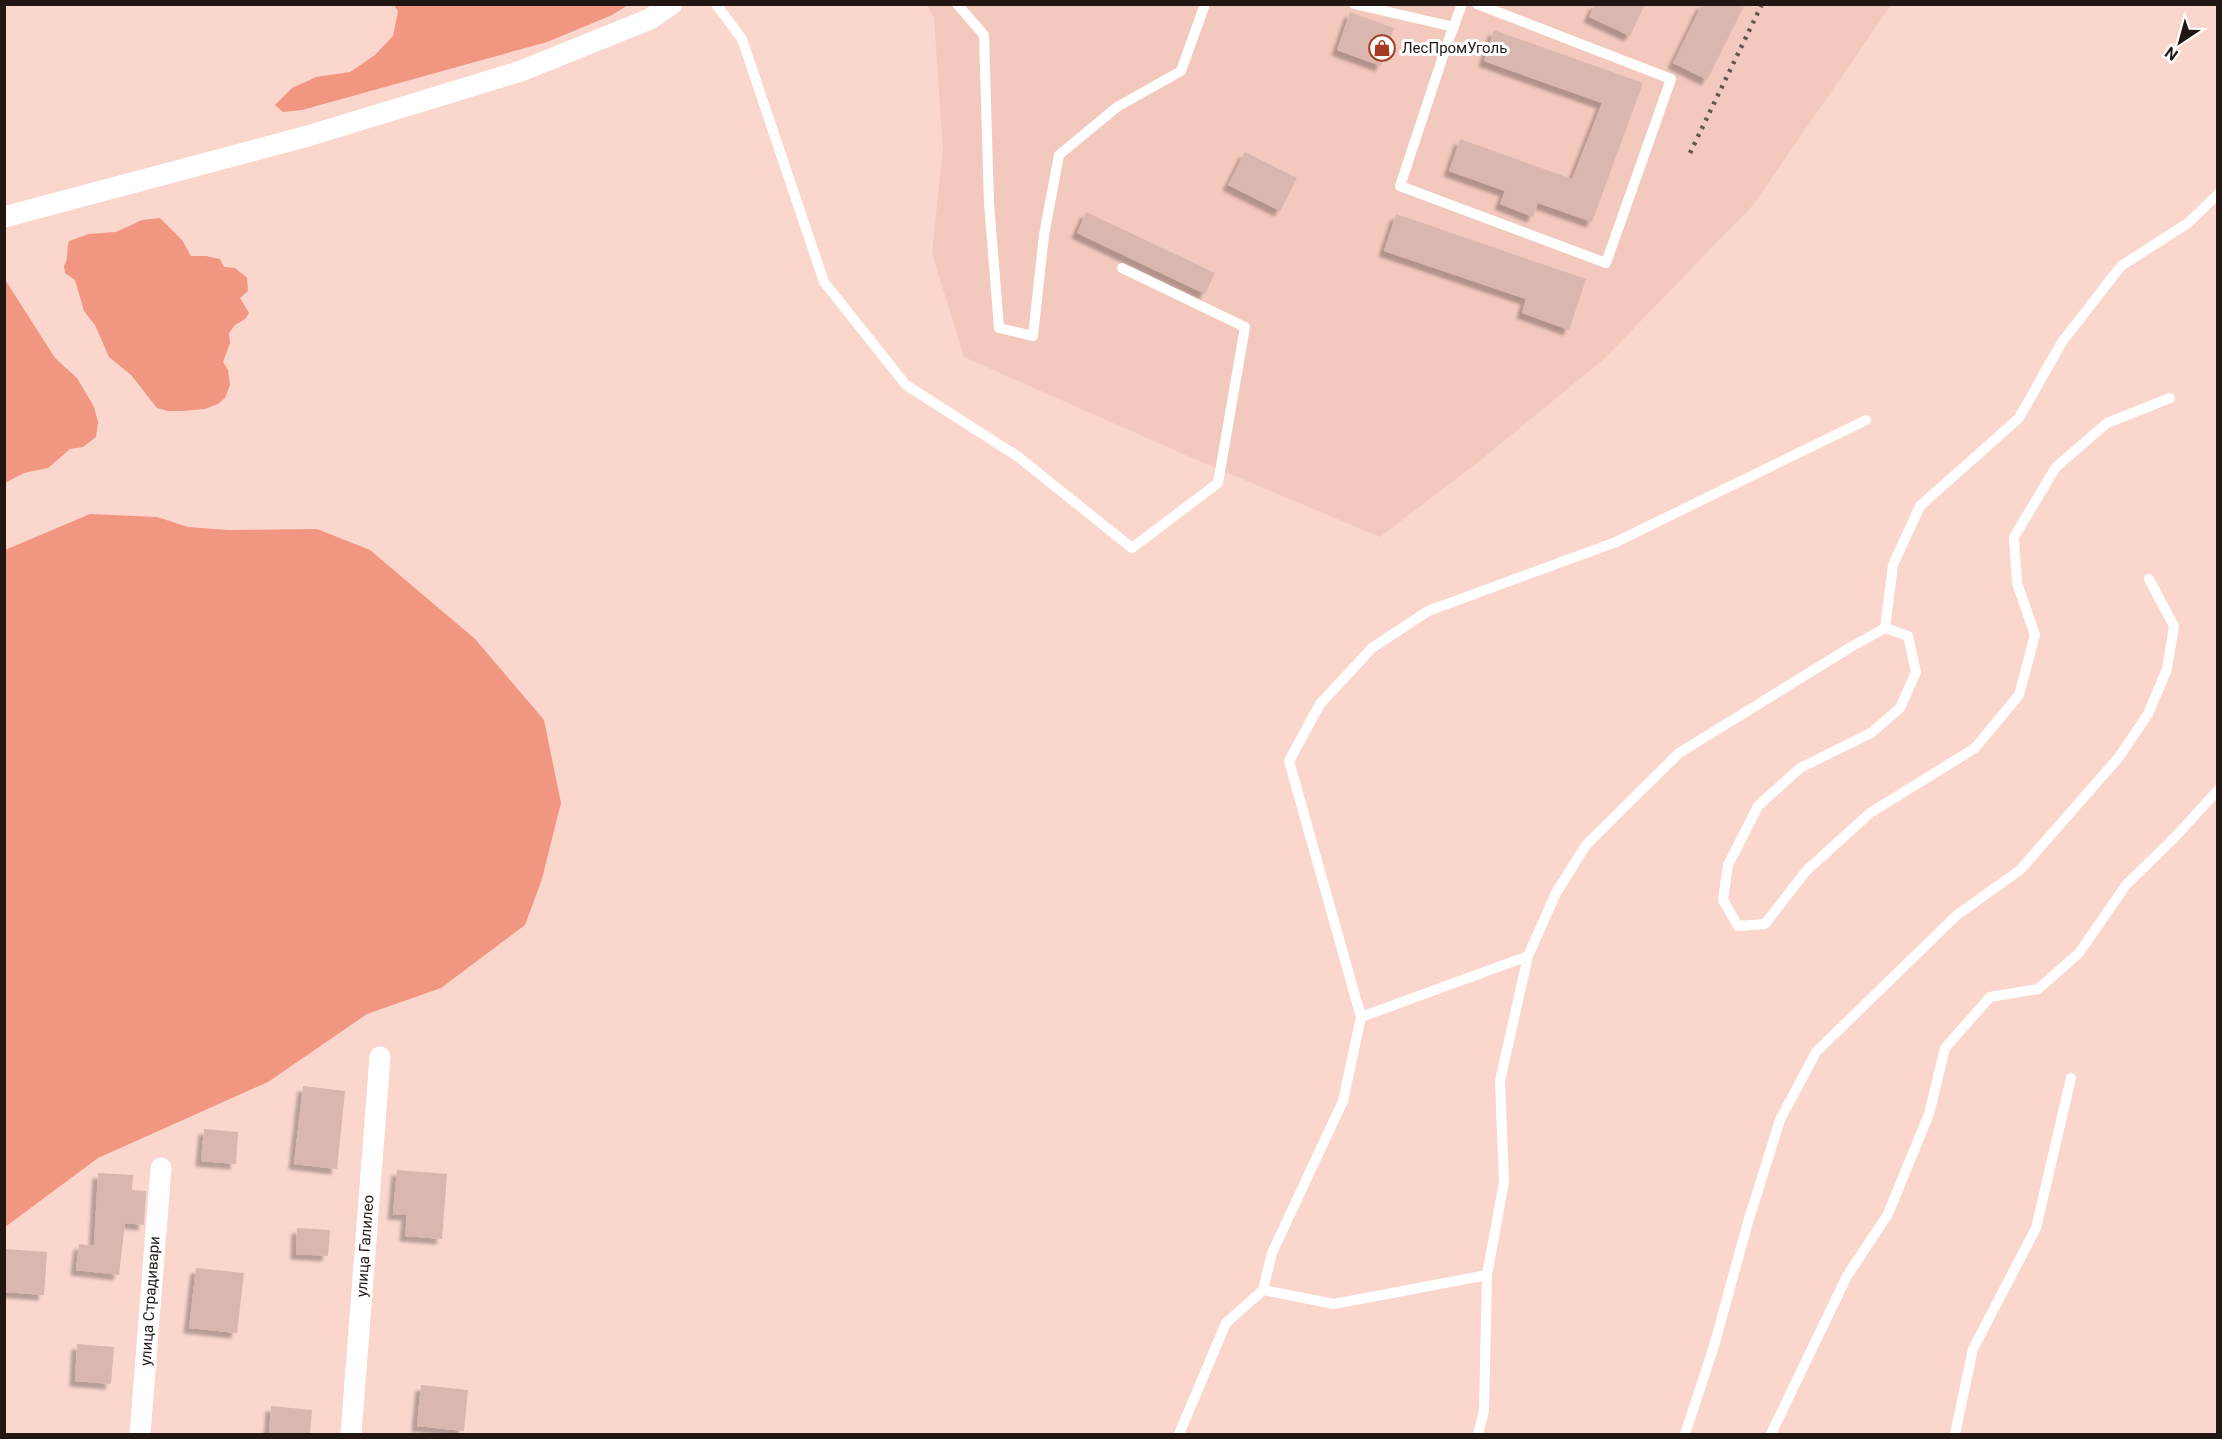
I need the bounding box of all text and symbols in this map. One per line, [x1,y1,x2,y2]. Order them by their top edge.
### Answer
north arrow [2150,12,2210,72]
shop icon: ЛесПромУголь [1367,33,1397,63]
place label: ЛесПромУголь [1402,39,1507,57]
text: N [2161,43,2182,65]
street label: улица Галилео [352,1194,378,1298]
street label: улица Страдивари [136,1236,164,1366]

